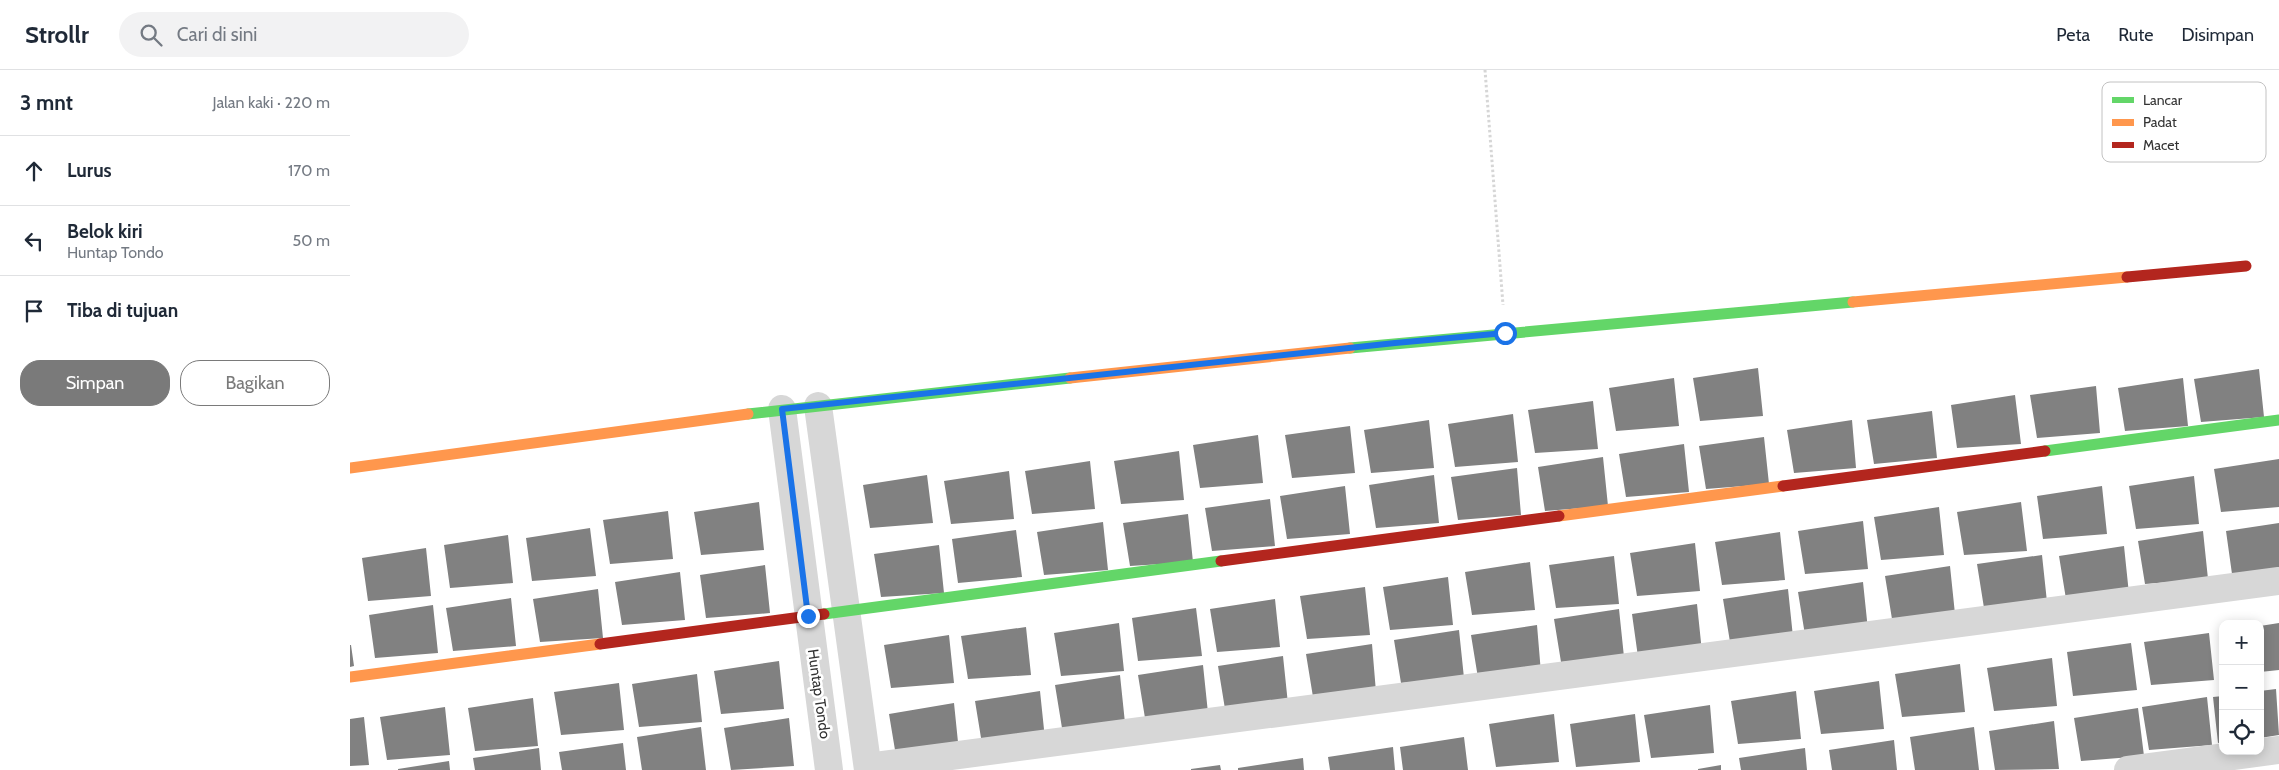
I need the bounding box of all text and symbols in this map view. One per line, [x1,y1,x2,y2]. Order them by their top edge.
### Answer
search box [119,12,469,57]
text: Strollr [25,20,89,49]
icon: search [137,21,165,49]
text: Cari di sini [177,23,257,46]
text: Peta [2056,24,2090,46]
text: Rute [2118,24,2153,46]
text: Disimpan [2181,24,2254,46]
legend [2102,82,2266,162]
text: 3 mnt [20,90,73,115]
text: Lancar [2143,91,2183,109]
text: Jalan kaki · 220 m [212,93,330,112]
text: Padat [2143,113,2177,131]
text: Macet [2143,136,2179,154]
icon: ahead [20,157,48,185]
text: Lurus [67,159,112,182]
text: 170 m [288,161,330,180]
text: Belok kiri [67,220,143,243]
icon: left [20,227,48,255]
text: 50 m [293,231,330,250]
text: Huntap Tondo [67,243,164,262]
icon: arrive [20,297,48,325]
text: Tiba di tujuan [67,299,178,322]
route start [1494,322,1517,345]
button: Simpan [20,360,170,406]
button: Bagikan [180,360,330,406]
route end [797,605,820,628]
map controls [2219,620,2264,755]
button: + [2219,620,2264,665]
street label: Huntap Tondo [804,648,834,740]
button: − [2219,665,2264,710]
button: locate [2219,710,2264,755]

